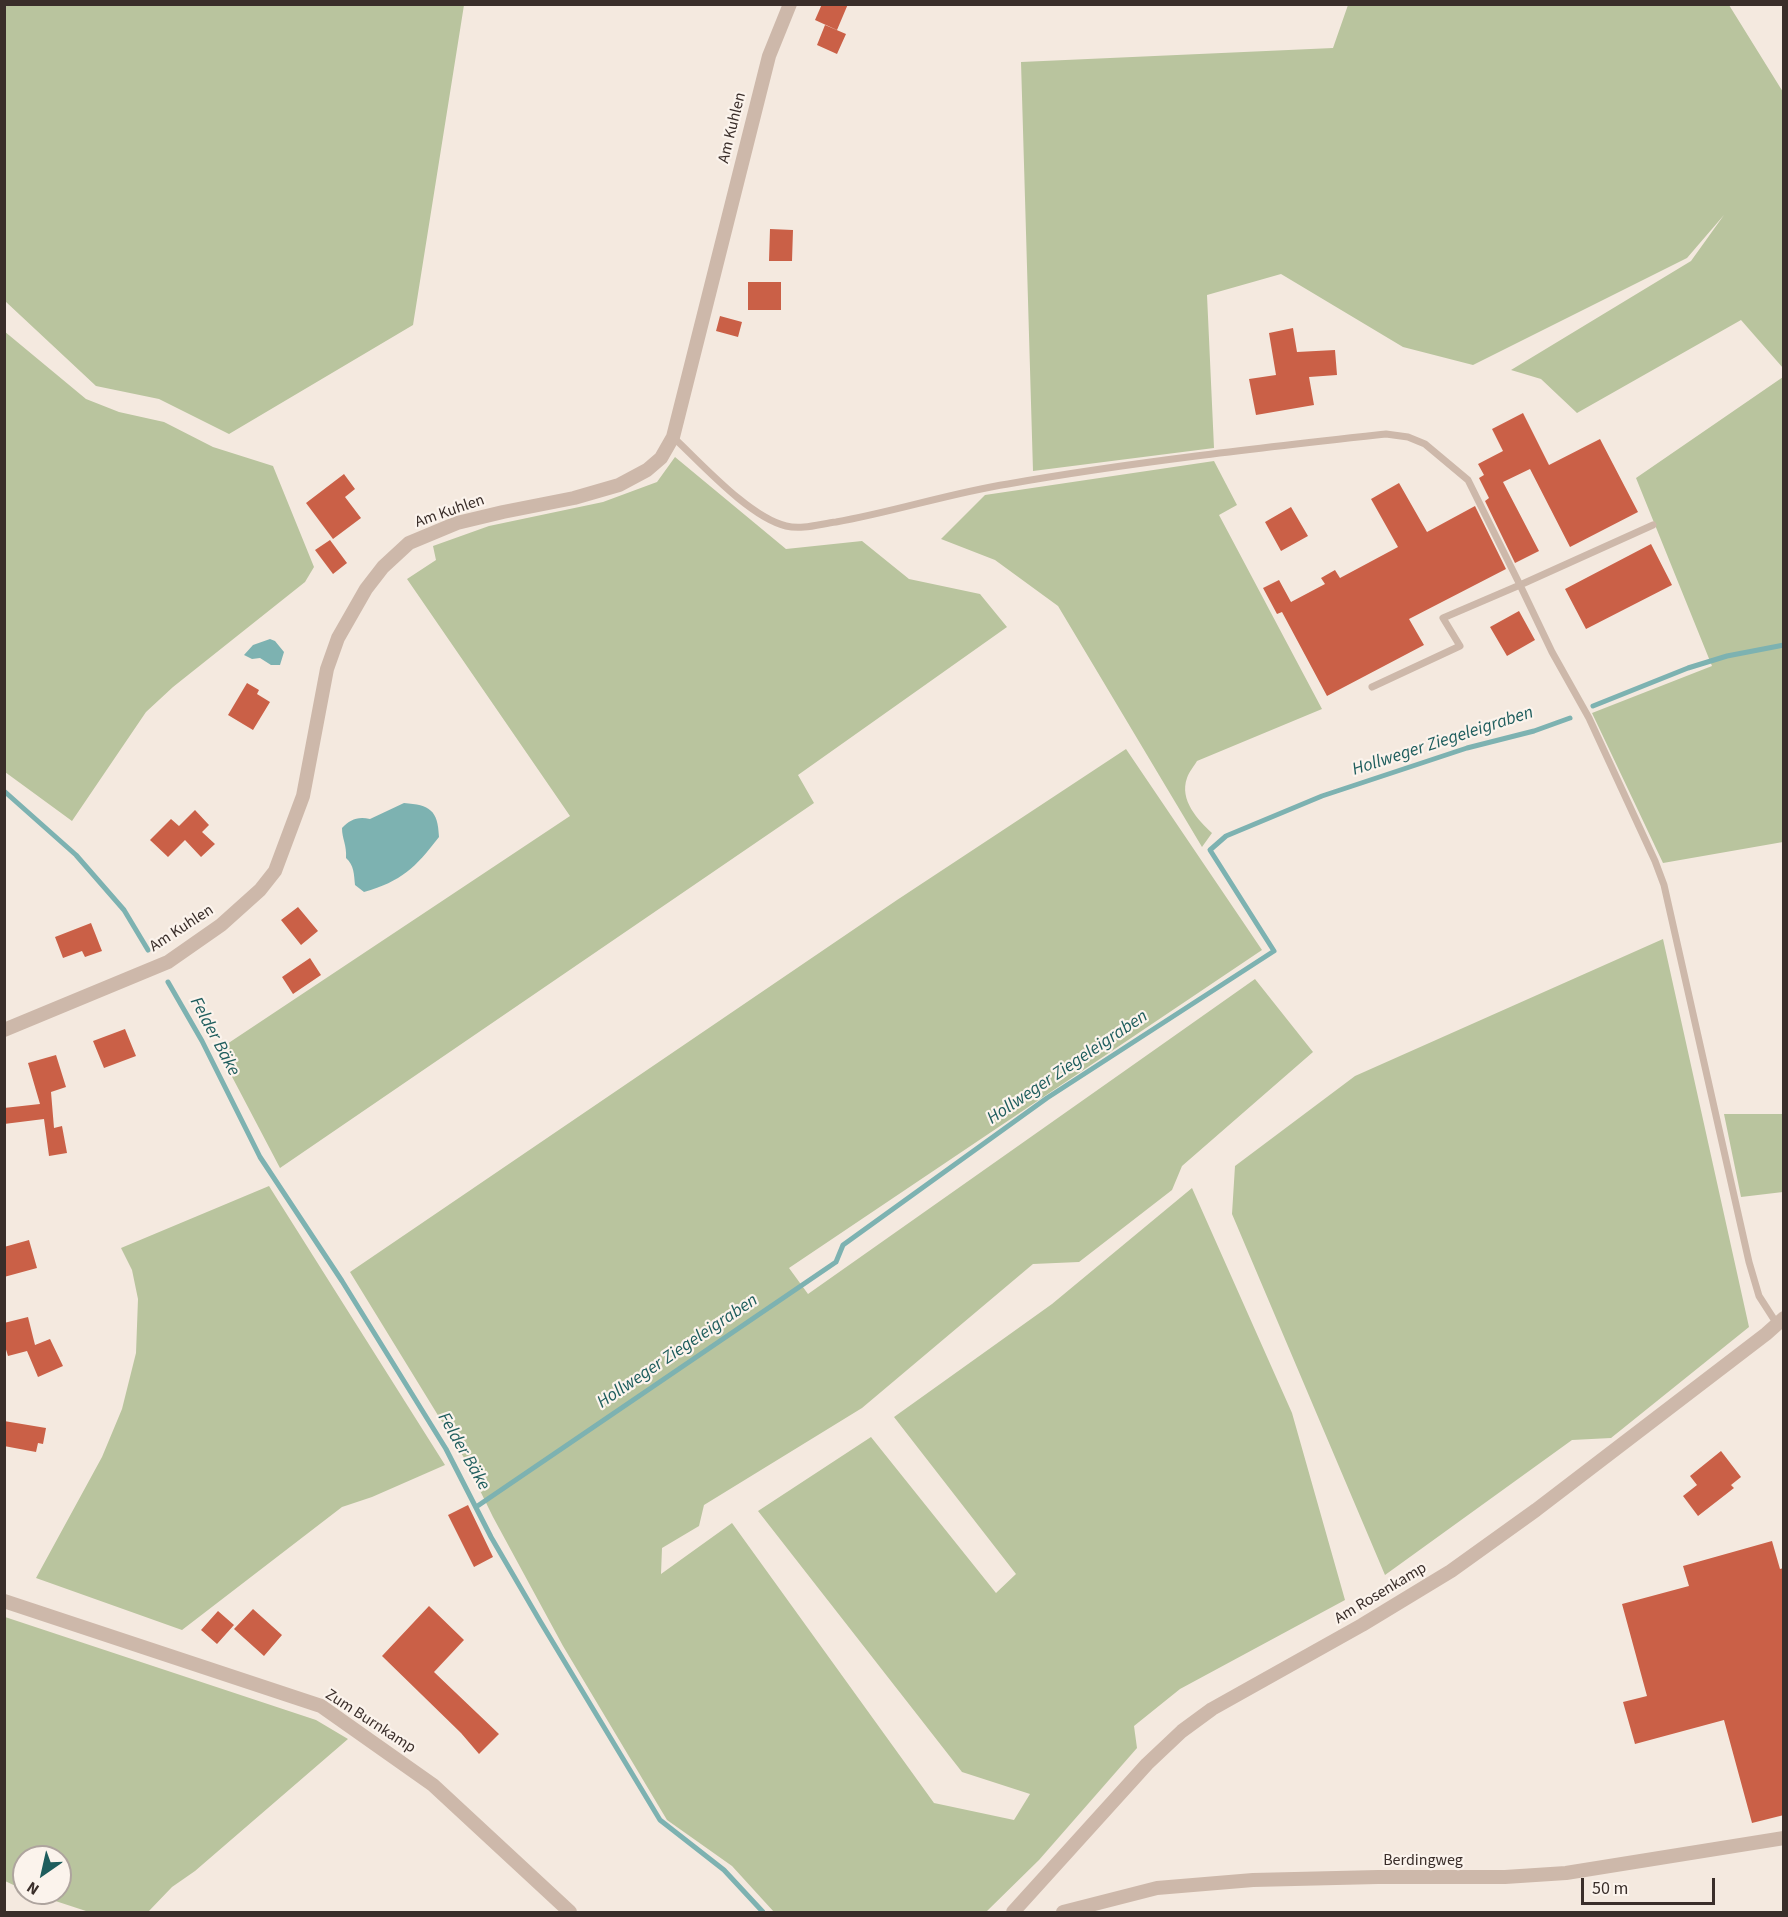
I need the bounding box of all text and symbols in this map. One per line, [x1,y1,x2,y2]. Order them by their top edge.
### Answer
street label: Am Kuhlen [715,91,751,165]
street label: Am Kuhlen [413,491,487,533]
water label: Hollweger Ziegeleigraben [1350,702,1536,782]
street label: Am Kuhlen [146,901,218,957]
water label: Felder Bäke [184,994,244,1080]
water label: Hollweger Ziegeleigraben [984,1006,1152,1130]
water label: Hollweger Ziegeleigraben [594,1290,762,1414]
water label: Felder Bäke [432,1409,494,1495]
street label: Am Rosenkamp [1331,1559,1431,1629]
street label: Zum Burnkamp [321,1686,419,1758]
north arrow [12,1845,72,1905]
street label: Berdingweg [1383,1851,1463,1871]
scale bar [1584,1866,1718,1904]
text: N [22,1876,44,1900]
text: 50 m [1592,1876,1628,1901]

